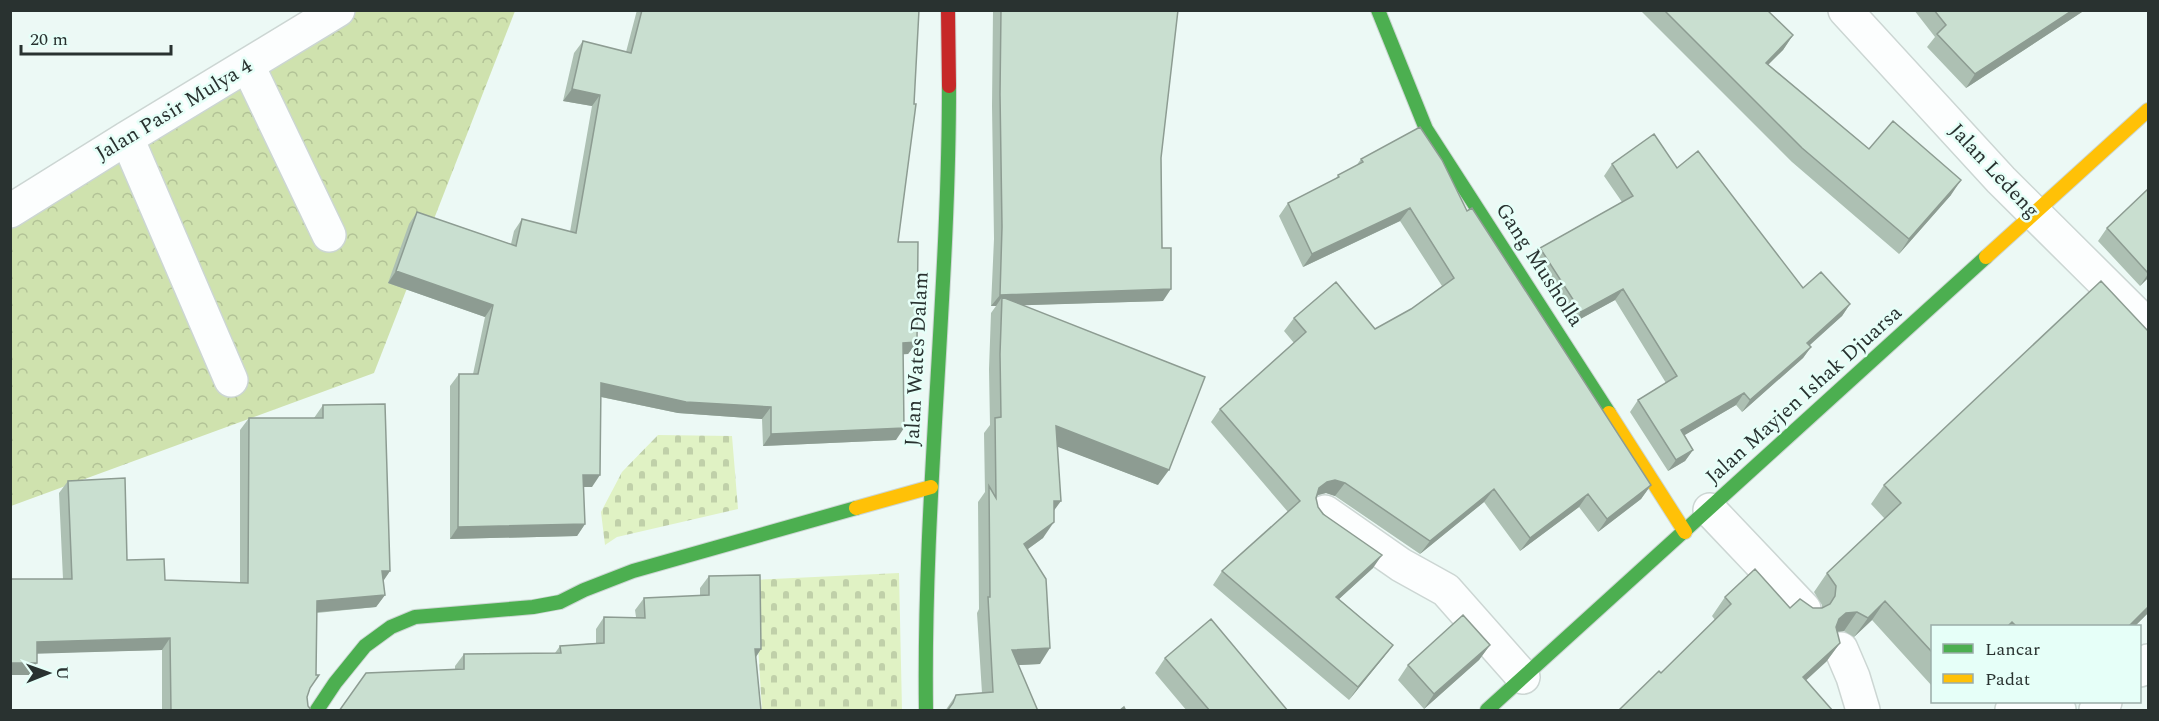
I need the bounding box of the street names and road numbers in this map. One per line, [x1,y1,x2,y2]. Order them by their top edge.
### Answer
street label: Jalan Pasir Mulya 4 [89,50,259,170]
street label: Jalan Ledeng [1941,116,2047,226]
street label: Gang Musholla [1487,197,1592,334]
street label: Jalan Wates Dalam [896,271,938,447]
street label: Jalan Mayjen Ishak Djuarsa [1698,297,1910,492]

